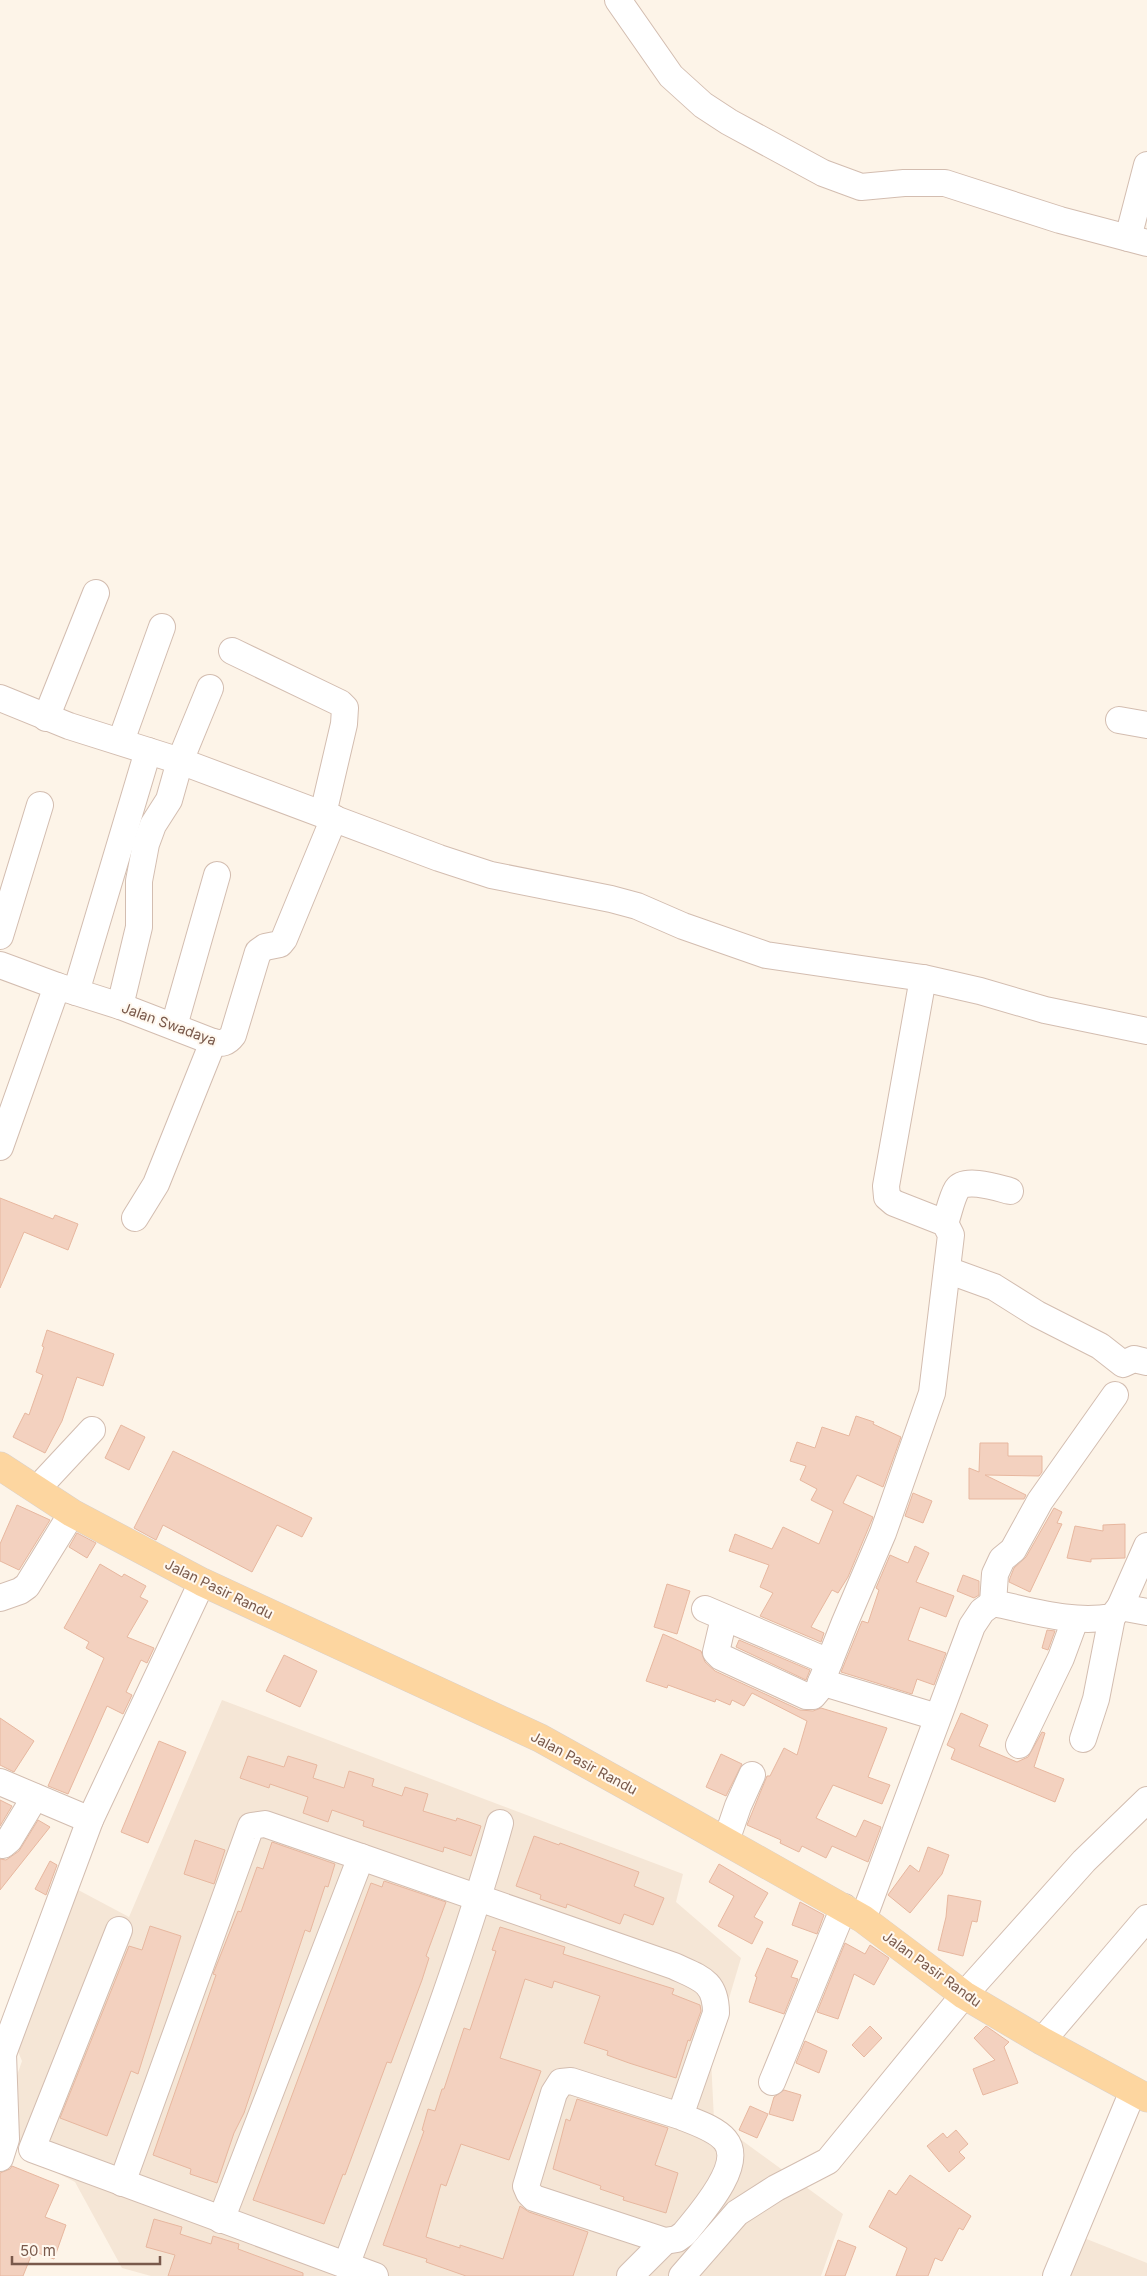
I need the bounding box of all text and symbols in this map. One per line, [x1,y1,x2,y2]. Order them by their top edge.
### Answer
street label: Jalan Swadaya [120,999,219,1049]
street label: Jalan Pasir Randu [162,1555,276,1622]
street label: Jalan Pasir Randu [528,1727,640,1798]
street label: Jalan Pasir Randu [880,1927,985,2010]
scale bar [12,2234,160,2266]
text: 50 m [20,2241,56,2260]

